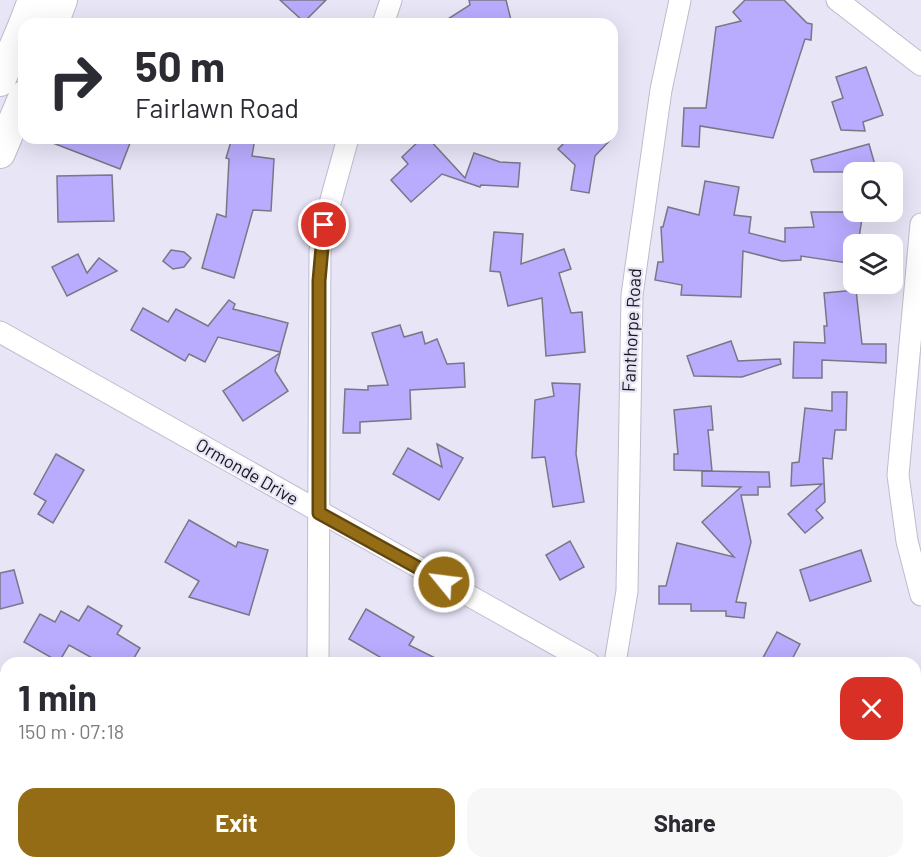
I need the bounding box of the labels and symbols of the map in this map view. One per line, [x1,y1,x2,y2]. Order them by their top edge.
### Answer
pin [298,199,349,250]
street label: Fanthorpe Road [617,268,645,392]
street label: Ormonde Drive [192,433,303,509]
position arrow [412,550,476,614]

